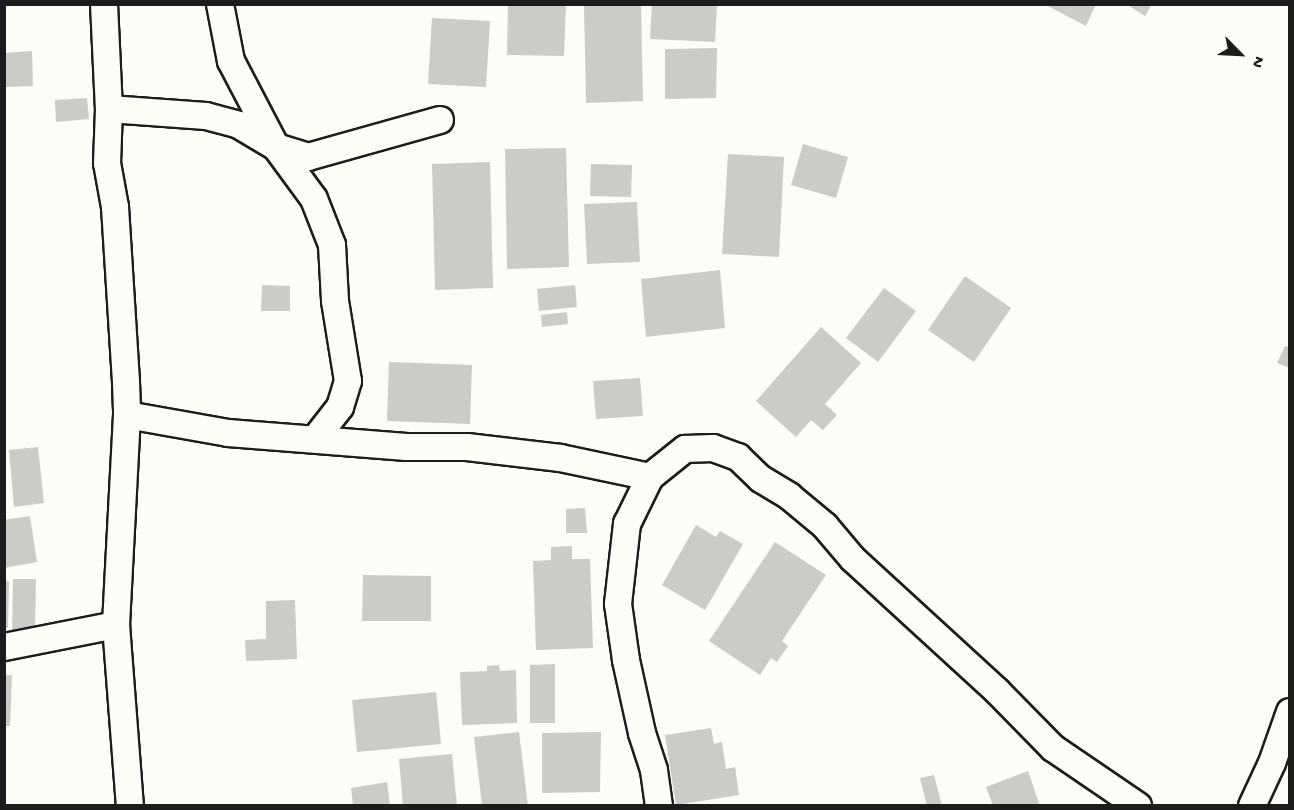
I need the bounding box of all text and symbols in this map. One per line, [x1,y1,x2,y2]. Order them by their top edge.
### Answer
north arrow [1210,24,1270,84]
text: N [1246,53,1268,70]

